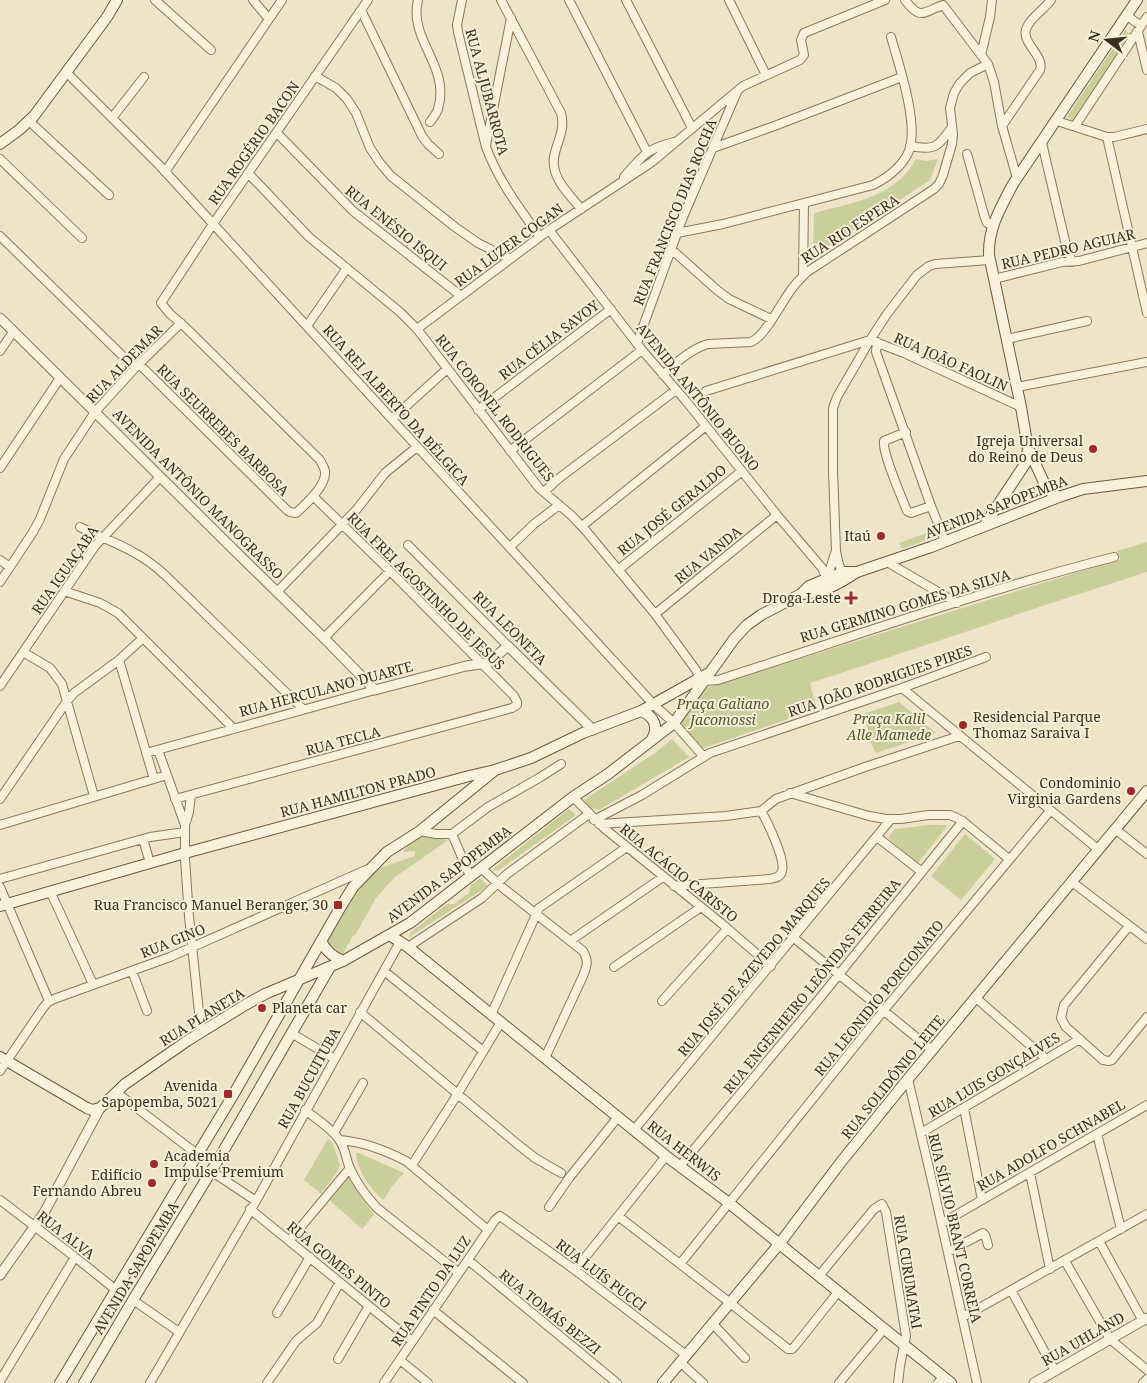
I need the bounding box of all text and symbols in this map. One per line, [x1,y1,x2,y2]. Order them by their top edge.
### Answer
north arrow [1082,15,1132,65]
street label: RUA ALJUBARROTA [461,26,514,157]
text: N [1083,28,1105,44]
street label: RUA ROGÉRIO BACON [204,77,304,208]
street label: RUA FRANCISCO DIAS ROCHA [628,116,721,308]
street label: RUA ENÉSIO ISQUI [342,181,451,274]
street label: RUA RIO ESPERA [797,190,902,267]
street label: RUA LUZER COGAN [450,198,567,291]
street label: RUA PEDRO AGUIAR [999,224,1137,273]
street label: RUA CÉLIA SAVOY [495,295,603,384]
street label: AVENIDA ANTÔNIO BUONO [633,318,764,475]
street label: RUA ALDEMAR [81,320,166,407]
street label: RUA REI ALBERTO DA BÉLGICA [319,320,474,489]
street label: RUA JOÃO FAOLIN [891,328,1011,395]
street label: RUA CORONEL RODRIGUES [432,330,559,485]
street label: RUA SEURREBES BARBOSA [153,359,294,500]
street label: AVENIDA ANTÔNIO MANOGRASSO [109,404,288,583]
place label: Igreja Universal do Reino de Deus [968,431,1084,466]
marker: Igreja Universal do Reino de Deus [1087,443,1099,455]
street label: RUA JOSÉ GERALDO [613,460,730,559]
street label: AVENIDA SAPOPEMBA [922,471,1070,543]
street label: RUA FREI AGOSTINHO DE JESUS [343,508,509,674]
street label: RUA IGUAÇABA [27,522,102,618]
street label: RUA VANDA [670,522,745,587]
place label: Itaú [844,526,871,545]
marker: Itaú [875,530,887,542]
street label: RUA GERMINO GOMES DA SILVA [797,564,1013,647]
street label: RUA LEONETA [469,587,552,669]
place label: Droga Leste [762,588,841,607]
marker: Droga Leste [845,592,857,604]
street label: RUA JOÃO RODRIGUES PIRES [785,640,975,721]
street label: RUA HERCULANO DUARTE [237,656,415,721]
park label: Praça Galiano Jacomossi [676,694,769,729]
place label: Residencial Parque Thomaz Saraiva I [973,707,1101,742]
park label: Praça Kalil Alle Mamede [846,709,931,744]
marker: Residencial Parque Thomaz Saraiva I [957,719,969,731]
street label: RUA TECLA [303,721,383,760]
street label: RUA HAMILTON PRADO [278,762,438,821]
place label: Condominio Virginia Gardens [1008,773,1121,808]
marker: Condominio Virginia Gardens [1125,785,1137,797]
street label: RUA ACÁCIO CARISTO [616,819,742,926]
street label: AVENIDA SAPOPEMBA [383,820,515,927]
street label: RUA JOSÉ DE AZEVEDO MARQUES [673,873,834,1060]
street label: RUA ENGENHEIRO LEÔNIDAS FERREIRA [719,874,905,1097]
place label: Rua Francisco Manuel Beranger, 30 [94,895,328,914]
marker: Rua Francisco Manuel Beranger, 30 [332,899,344,911]
street label: RUA LEONIDIO PORCIONATO [810,916,948,1080]
street label: RUA GINO [137,919,208,962]
street label: RUA PLANETA [156,983,248,1050]
place label: Planeta car [272,998,347,1017]
marker: Planeta car [256,1002,268,1014]
street label: RUA SOLIDÔNIO LEITE [837,1010,949,1143]
street label: RUA BUCUITUBA [273,1024,344,1132]
street label: RUA LUIS GONÇALVES [924,1028,1063,1122]
place label: Avenida Sapopemba, 5021 [102,1076,218,1111]
marker: Avenida Sapopemba, 5021 [222,1088,234,1100]
street label: RUA ADOLFO SCHNABEL [973,1094,1129,1195]
street label: RUA HERWIS [644,1116,725,1185]
street label: RUA SÍLVIO BRANT CORREIA [924,1131,987,1325]
place label: Academia Impulse Premium [164,1146,284,1181]
marker: Academia Impulse Premium [148,1158,160,1170]
place label: Edifício Fernando Abreu [33,1165,142,1200]
marker: Edifício Fernando Abreu [146,1177,158,1189]
street label: AVENIDA SAPOPEMBA [88,1198,183,1337]
street label: RUA ALVA [34,1206,99,1263]
street label: RUA CURUMATAI [890,1214,927,1330]
street label: RUA GOMES PINTO [283,1217,395,1313]
street label: RUA PINTO DA LUZ [387,1232,475,1350]
street label: RUA LUÍS PUCCI [552,1234,650,1315]
street label: RUA TOMÁS BEZZI [496,1265,605,1358]
street label: RUA UHLAND [1038,1307,1128,1370]

